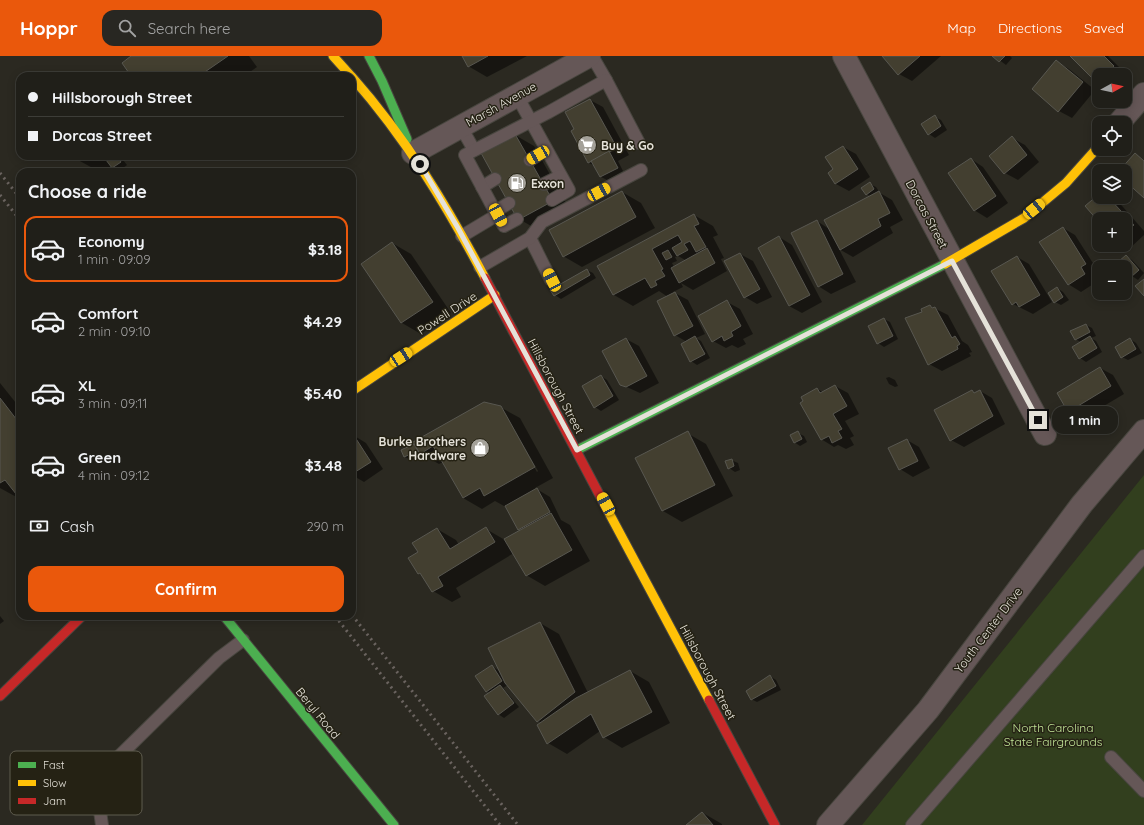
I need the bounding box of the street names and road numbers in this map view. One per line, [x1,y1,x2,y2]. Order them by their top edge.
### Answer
street label: Marsh Avenue [463,78,539,130]
street label: Dorcas Street [903,177,951,251]
street label: Powell Drive [414,288,480,338]
street label: Hillsborough Street [525,336,587,436]
street label: Youth Center Drive [951,584,1025,676]
street label: Hillsborough Street [677,622,739,722]
street label: Beryl Road [293,684,343,742]

